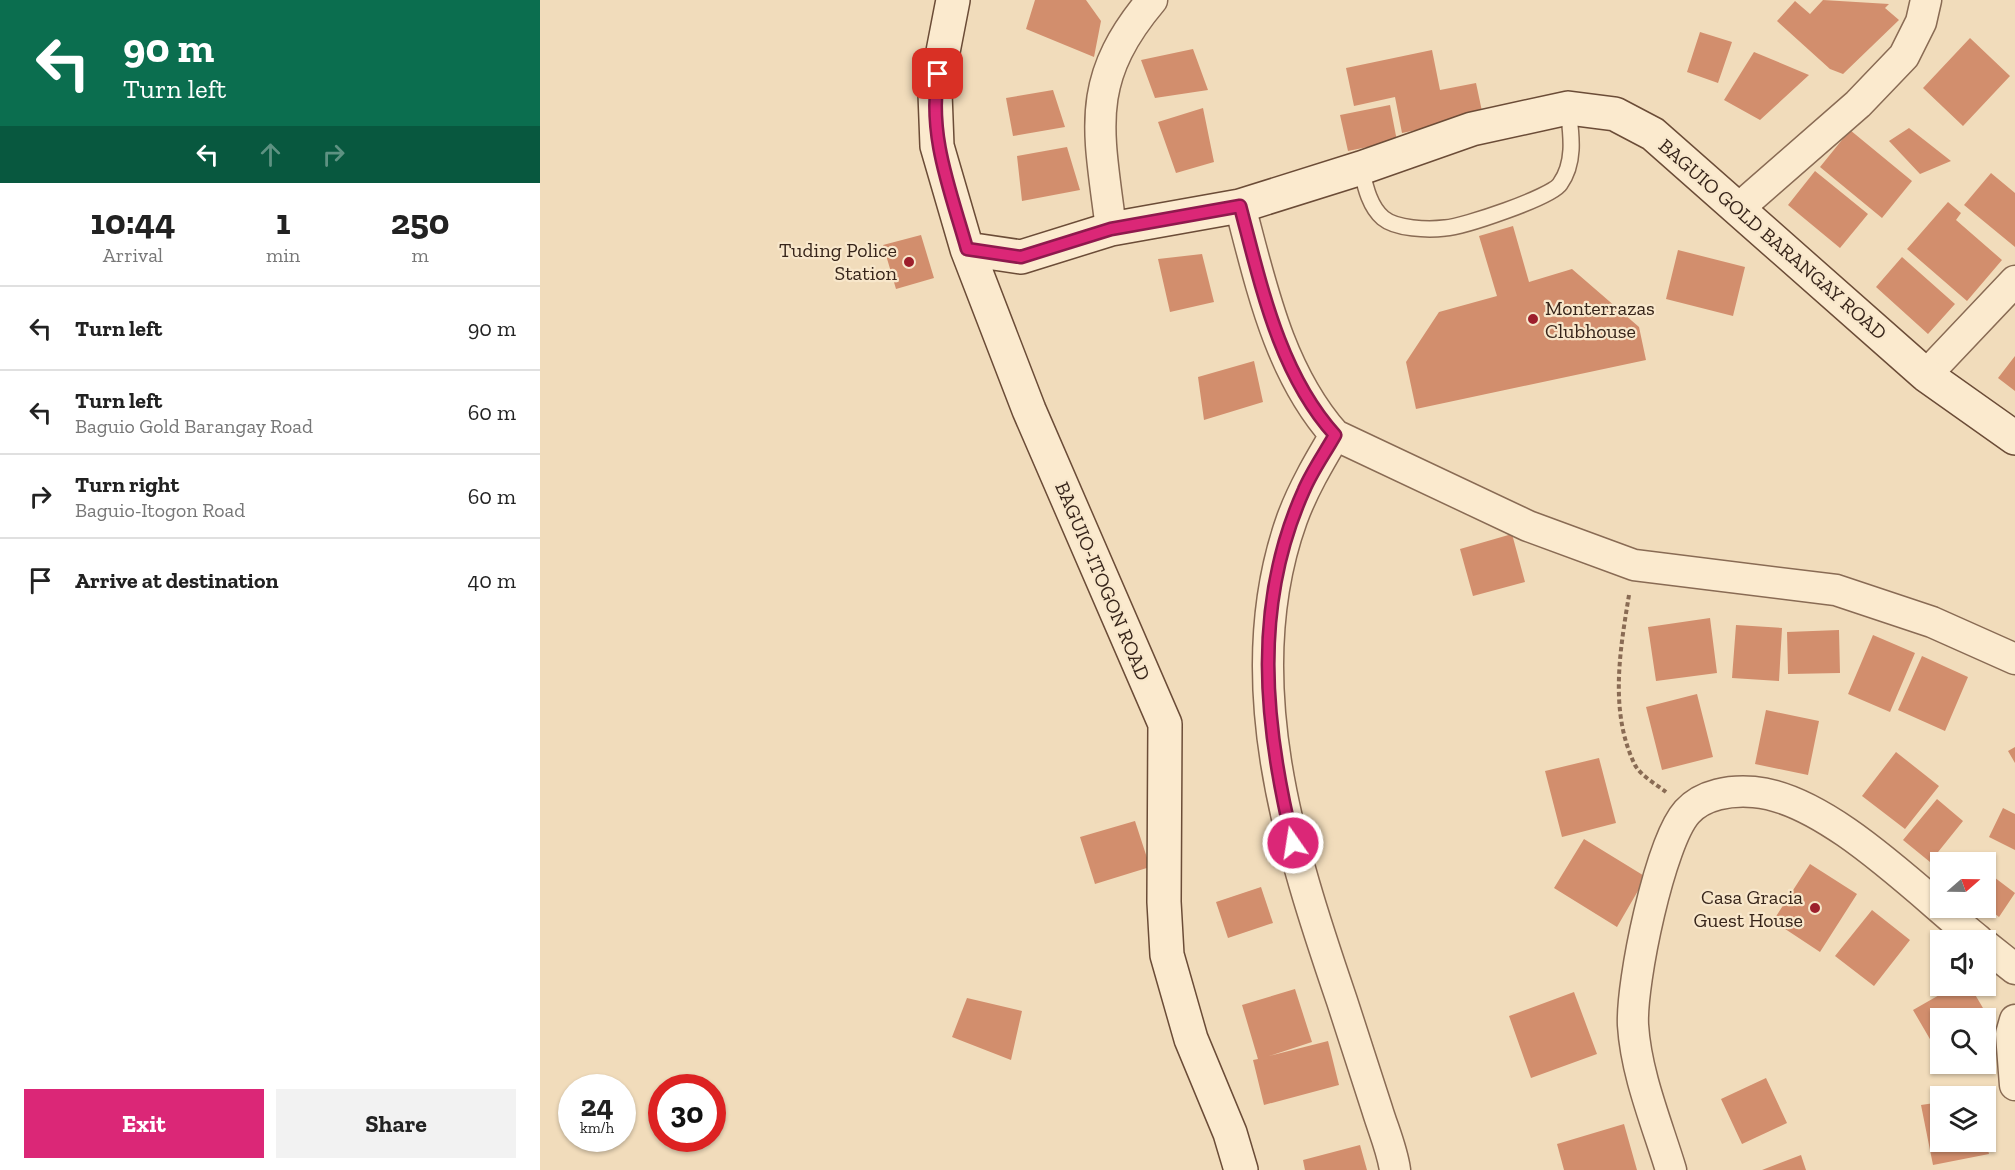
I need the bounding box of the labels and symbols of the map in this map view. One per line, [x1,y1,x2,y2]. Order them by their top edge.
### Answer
pin [912,48,963,99]
street label: BAGUIO GOLD BARANGAY ROAD [1654,133,1892,345]
place label: Tuding Police Station [779,238,898,285]
marker: Tuding Police Station [902,255,916,269]
place label: Monterrazas Clubhouse [1545,296,1655,343]
marker: Monterrazas Clubhouse [1526,312,1540,326]
street label: BAGUIO-ITOGON ROAD [1050,478,1156,684]
position arrow [1261,811,1325,875]
north arrow [1930,852,1996,918]
place label: Casa Gracia Guest House [1694,885,1803,932]
marker: Casa Gracia Guest House [1808,901,1822,915]
speed limit sign: 30 [648,1074,726,1152]

